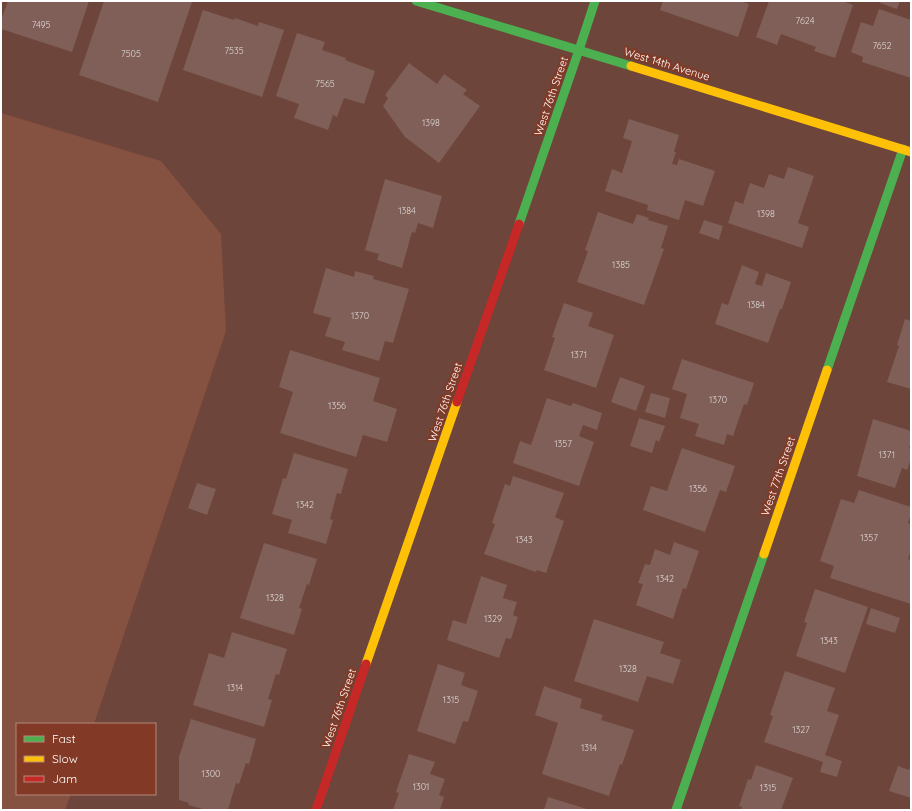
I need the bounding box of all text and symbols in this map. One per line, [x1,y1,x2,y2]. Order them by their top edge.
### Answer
house number: 7624 [796,15,815,26]
house number: 7495 [32,19,50,30]
house number: 7652 [872,40,892,51]
street label: West 14th Avenue [622,44,712,84]
house number: 7535 [224,45,244,56]
house number: 7505 [121,48,141,59]
street label: West 76th Street [531,54,571,137]
house number: 7565 [315,78,335,89]
house number: 1398 [422,117,440,128]
house number: 1384 [398,205,416,216]
house number: 1398 [757,208,775,219]
house number: 1385 [612,259,630,270]
house number: 1384 [747,299,765,310]
house number: 1370 [351,310,369,321]
house number: 1371 [571,349,587,360]
street label: West 76th Street [425,360,465,443]
house number: 1370 [709,394,727,405]
house number: 1356 [328,400,346,411]
street label: West 77th Street [758,434,798,517]
house number: 1357 [554,438,572,449]
house number: 1371 [879,449,895,460]
house number: 1356 [689,483,707,494]
house number: 1342 [296,499,314,510]
house number: 1357 [860,532,878,543]
house number: 1343 [515,534,533,545]
house number: 1342 [656,573,674,584]
house number: 1328 [266,592,284,603]
house number: 1329 [484,613,502,624]
house number: 1343 [820,635,838,646]
house number: 1328 [619,663,637,674]
street label: West 76th Street [319,666,359,749]
house number: 1314 [227,682,243,693]
house number: 1315 [443,694,459,705]
legend [16,723,156,795]
house number: 1327 [792,724,810,735]
text: Fast [52,731,76,746]
house number: 1314 [581,742,597,753]
text: Slow [52,751,78,766]
house number: 1300 [202,768,220,779]
text: Jam [52,771,77,786]
house number: 1301 [413,781,429,792]
house number: 1315 [760,782,776,793]

